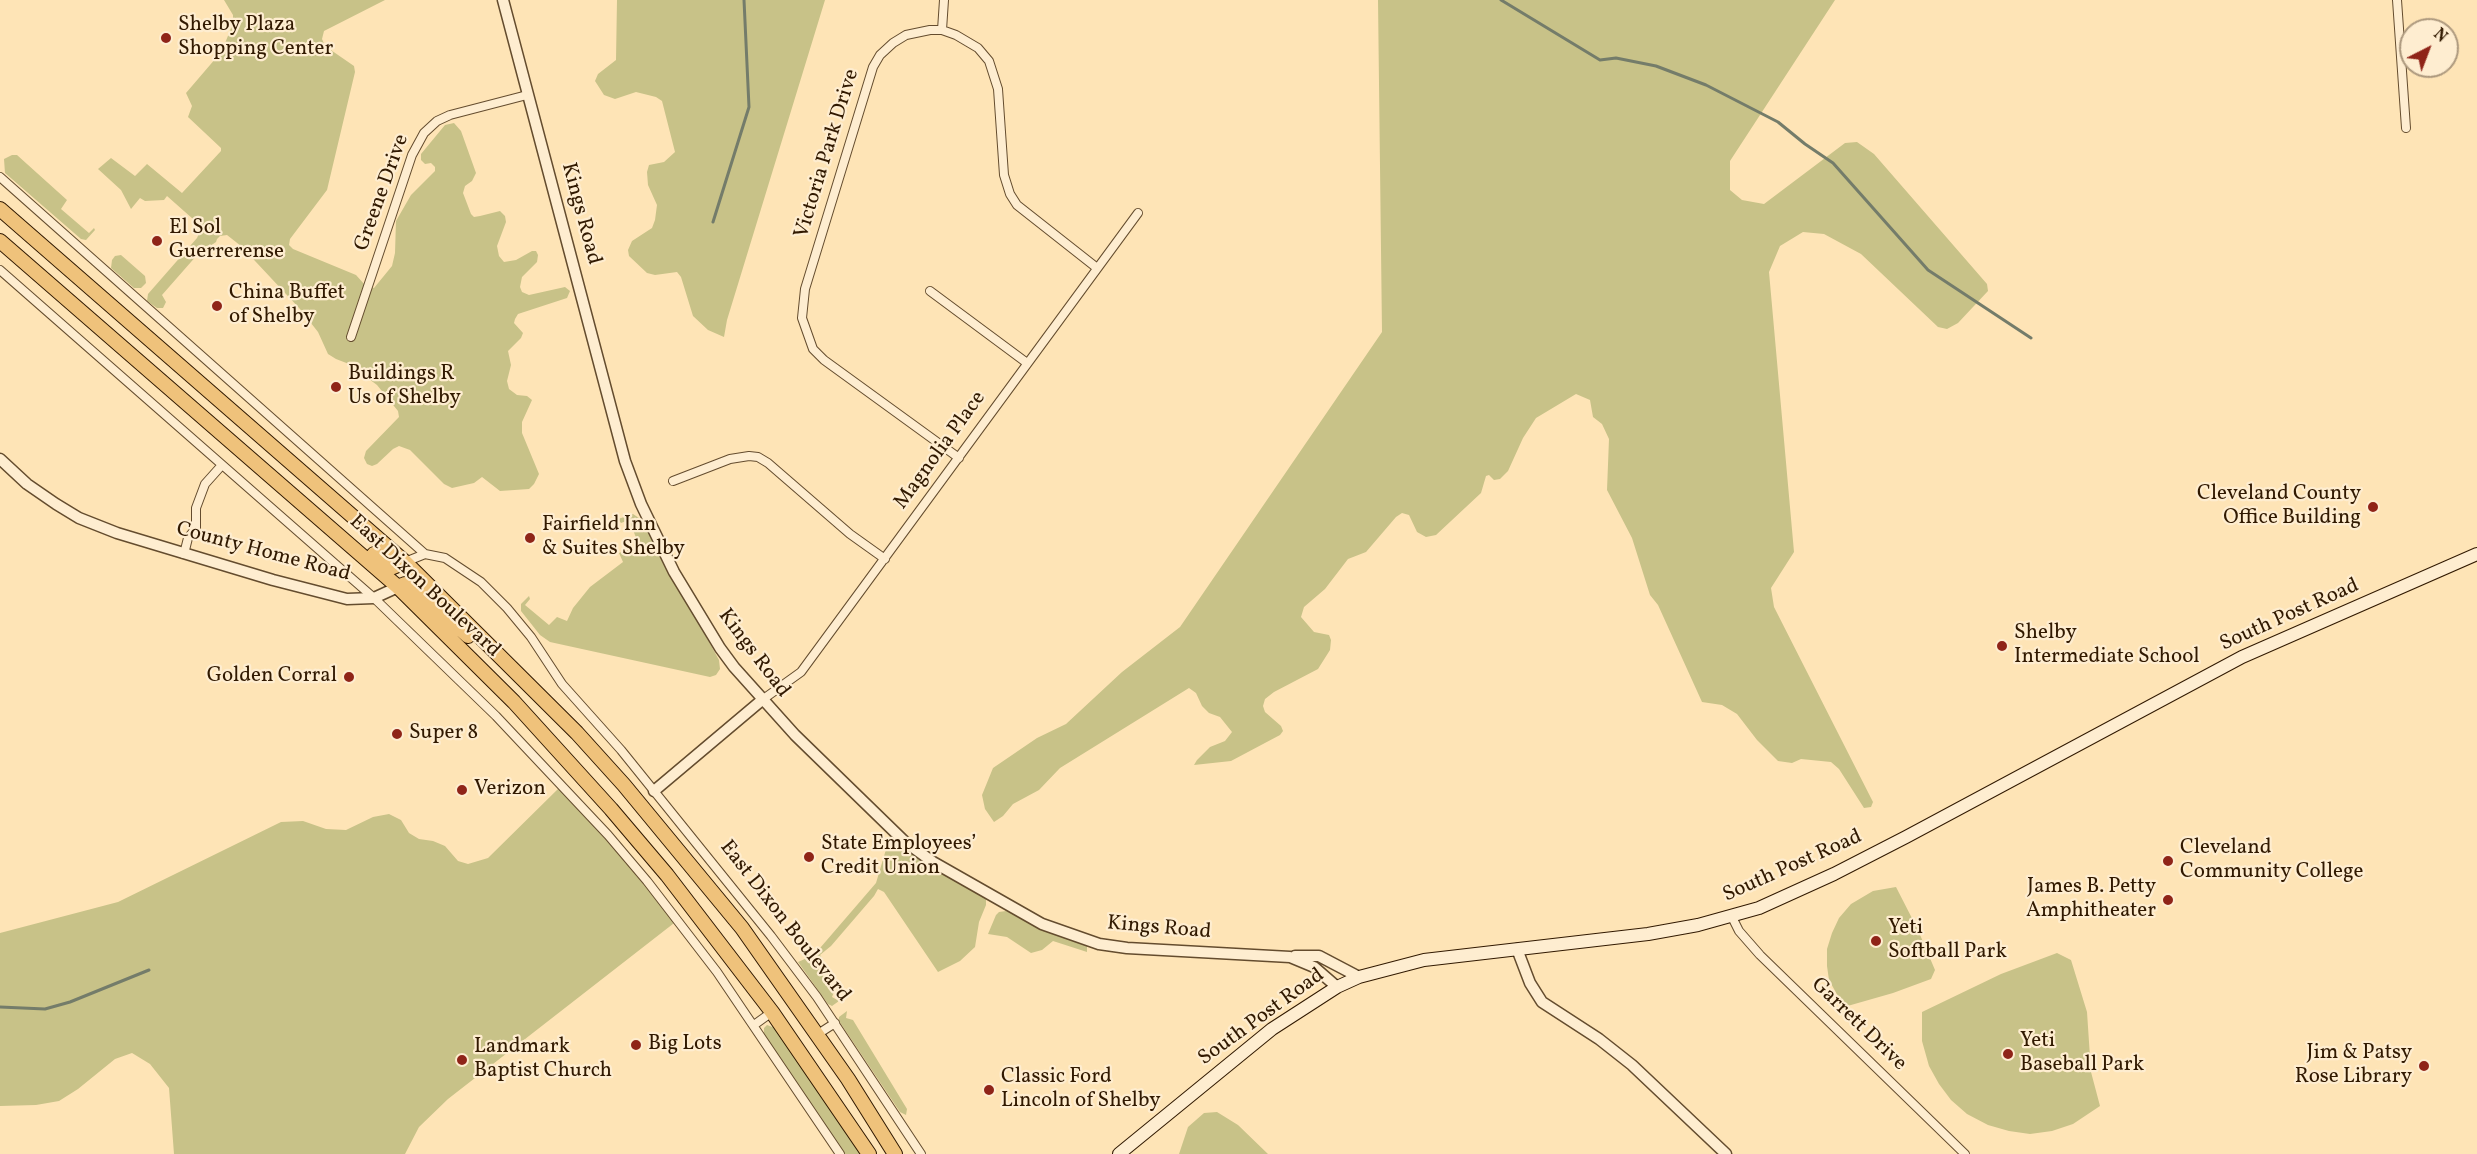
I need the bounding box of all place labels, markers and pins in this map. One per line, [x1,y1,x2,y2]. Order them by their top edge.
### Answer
place label: Shelby Plaza Shopping Center [178,13,333,63]
marker: Shelby Plaza Shopping Center [159,31,173,45]
place label: El Sol Guerrerense [169,216,284,266]
marker: El Sol Guerrerense [150,234,164,248]
place label: China Buffet of Shelby [229,281,345,331]
marker: China Buffet of Shelby [210,299,224,313]
place label: Buildings R Us of Shelby [348,362,461,412]
marker: Buildings R Us of Shelby [329,380,343,394]
place label: Cleveland County Office Building [2197,482,2361,532]
marker: Cleveland County Office Building [2366,500,2380,514]
place label: Fairfield Inn & Suites Shelby [542,513,685,563]
marker: Fairfield Inn & Suites Shelby [523,531,537,545]
place label: Shelby Intermediate School [2014,621,2199,671]
marker: Shelby Intermediate School [1995,639,2009,653]
place label: Golden Corral [207,664,337,690]
marker: Golden Corral [342,670,356,684]
place label: Super 8 [409,721,478,747]
marker: Super 8 [390,727,404,741]
place label: Verizon [474,777,546,803]
marker: Verizon [455,783,469,797]
place label: State Employees’ Credit Union [821,832,976,882]
place label: Cleveland Community College [2180,836,2364,886]
marker: State Employees’ Credit Union [802,850,816,864]
marker: Cleveland Community College [2161,854,2175,868]
place label: James B. Petty Amphitheater [2026,875,2156,925]
marker: James B. Petty Amphitheater [2161,893,2175,907]
place label: Yeti Softball Park [1888,916,2007,966]
marker: Yeti Softball Park [1869,934,1883,948]
place label: Yeti Baseball Park [2020,1029,2144,1079]
place label: Big Lots [648,1032,722,1058]
place label: Landmark Baptist Church [474,1035,612,1085]
marker: Big Lots [629,1038,643,1052]
place label: Jim & Patsy Rose Library [2295,1041,2412,1091]
marker: Yeti Baseball Park [2001,1047,2015,1061]
marker: Landmark Baptist Church [455,1053,469,1067]
marker: Jim & Patsy Rose Library [2417,1059,2431,1073]
place label: Classic Ford Lincoln of Shelby [1001,1065,1161,1115]
marker: Classic Ford Lincoln of Shelby [982,1083,996,1097]

